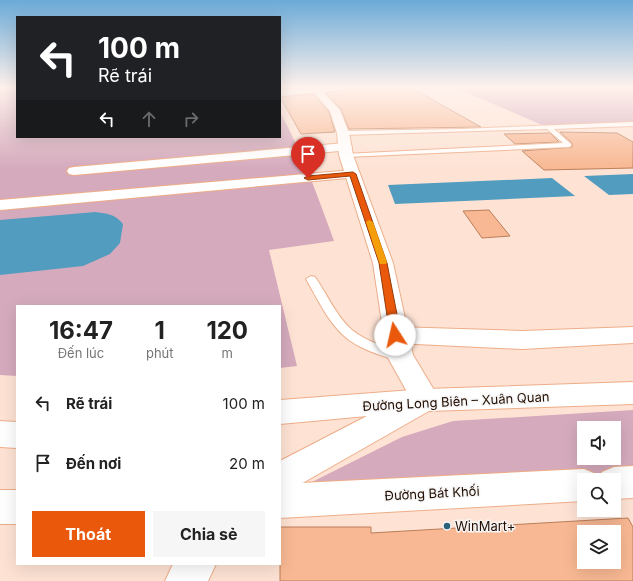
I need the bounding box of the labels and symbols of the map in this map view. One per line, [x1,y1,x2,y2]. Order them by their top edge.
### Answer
pin [291,137,325,178]
position arrow [374,314,416,356]
street label: Đường Long Biên – Xuân Quan [362,388,550,414]
street label: Đường Bát Khối [384,483,480,503]
place label: WinMart+ [455,518,515,534]
marker: WinMart+ [442,521,452,531]

